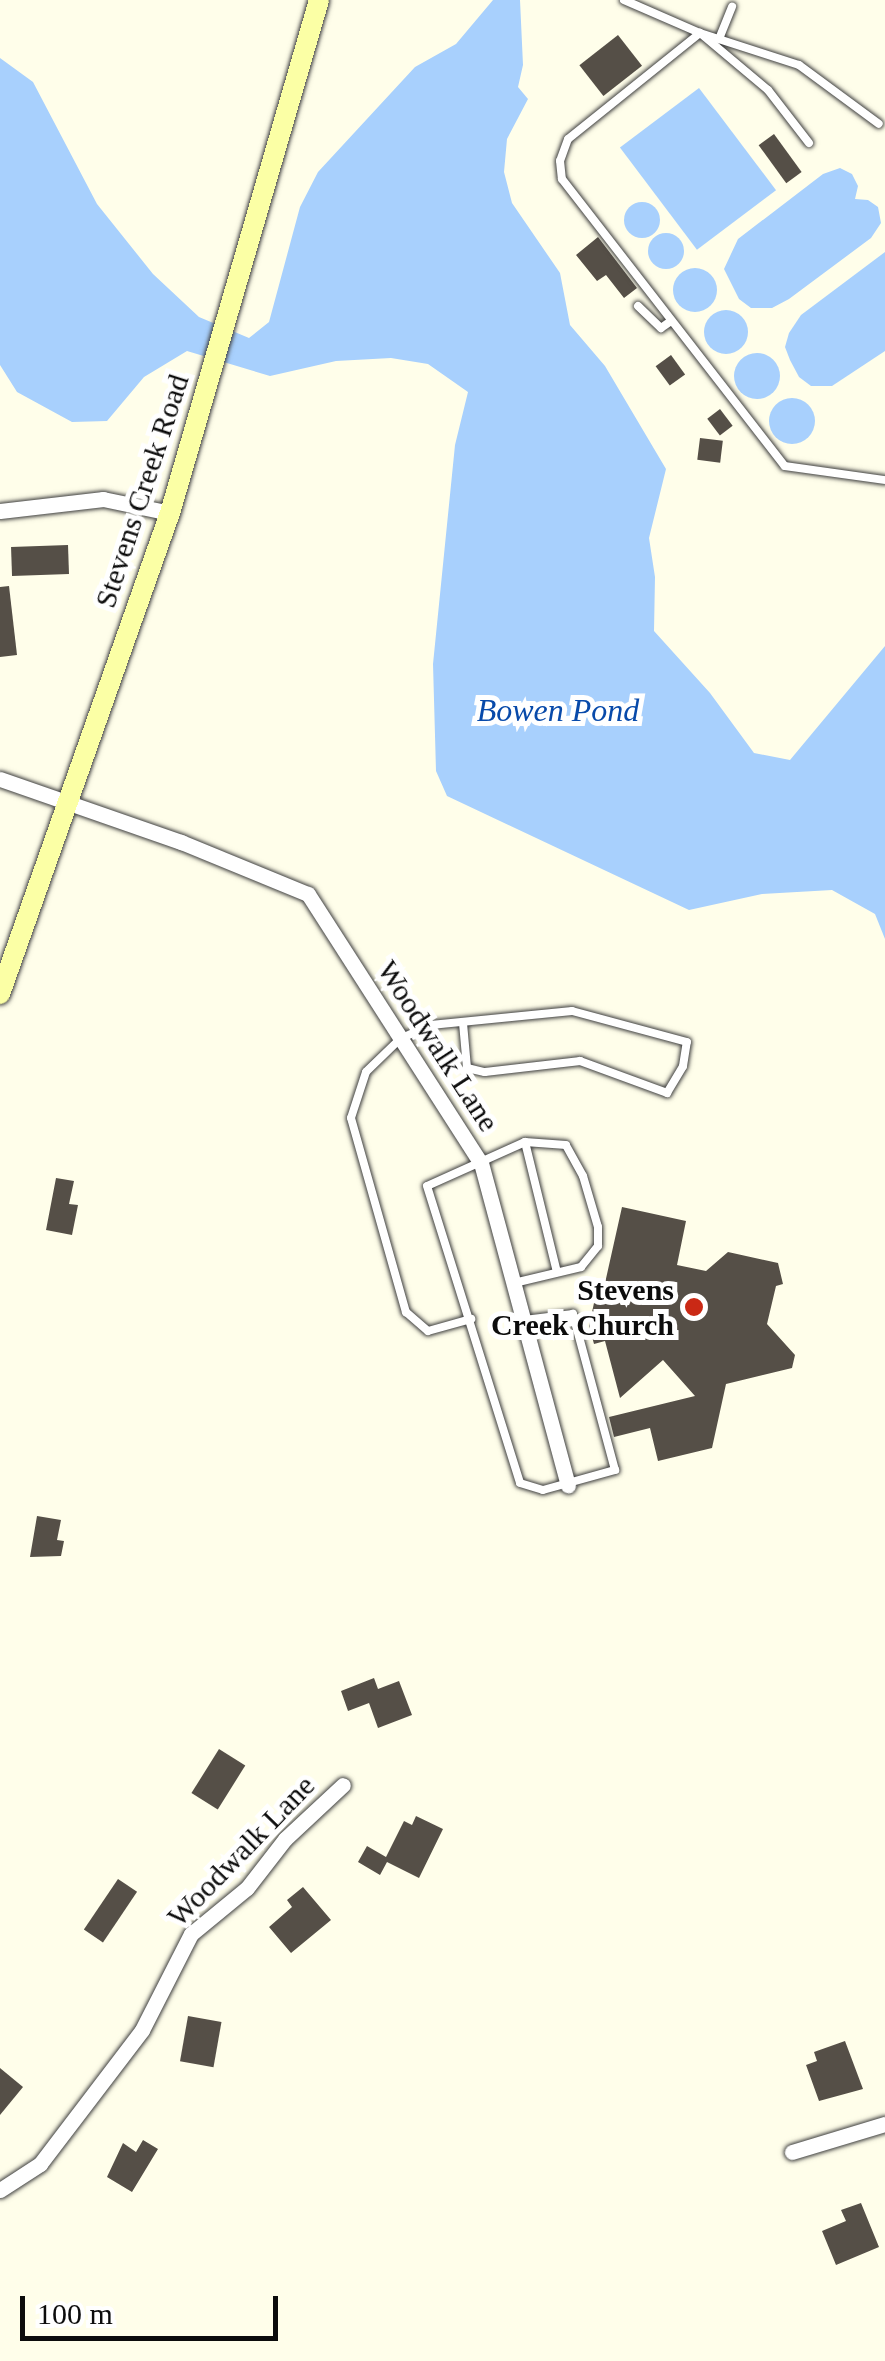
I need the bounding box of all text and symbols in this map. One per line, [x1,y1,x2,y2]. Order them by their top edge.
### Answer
street label: Stevens Creek Road [87,370,197,612]
water label: Bowen Pond [477,691,639,729]
street label: Woodwalk Lane [369,954,507,1138]
place label: Stevens Creek Church [491,1272,674,1342]
marker: Stevens Creek Church [683,1296,705,1318]
street label: Woodwalk Lane [160,1768,322,1934]
scale bar [25,2276,282,2338]
text: 100 m [37,2297,113,2330]

